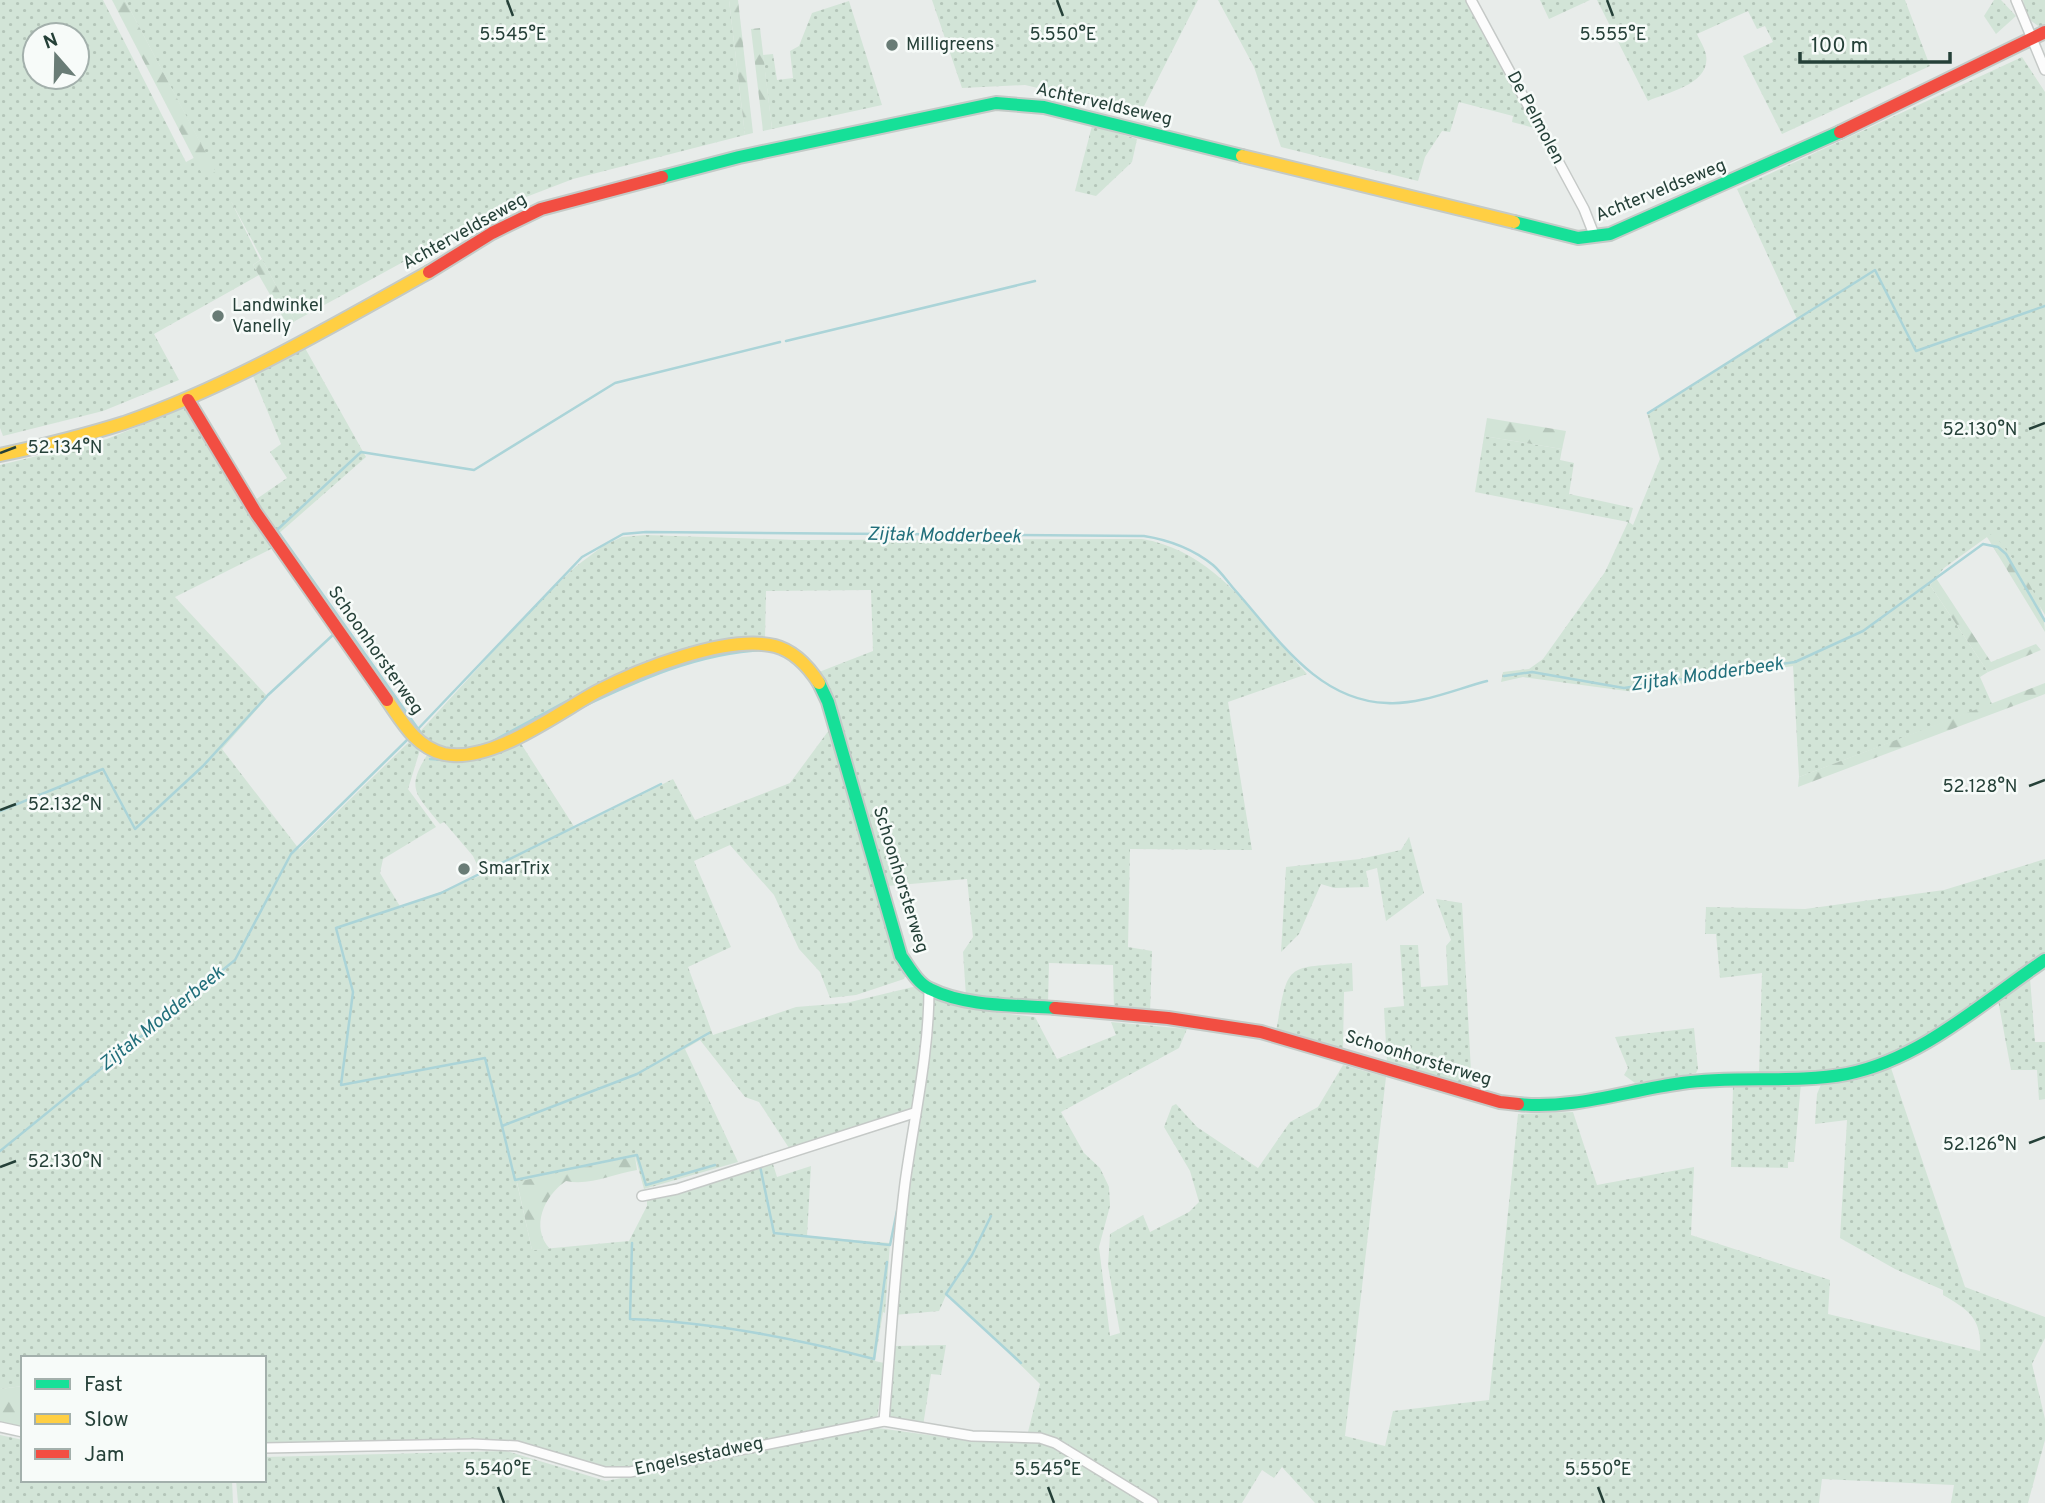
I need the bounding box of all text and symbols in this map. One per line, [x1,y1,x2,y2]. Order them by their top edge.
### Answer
north arrow [21,21,91,91]
scale bar [1800,21,1951,65]
text: 5.545°E [479,24,547,47]
text: 5.550°E [1029,24,1097,47]
text: 5.555°E [1580,24,1646,47]
text: N [40,28,61,56]
text: 100 m [1811,33,1868,60]
place label: Milligreens [906,34,994,57]
marker: Milligreens [884,37,900,53]
street label: De Pelmolen [1501,68,1569,168]
street label: Achterveldseweg [1034,78,1174,132]
street label: Achterveldseweg [1592,154,1730,228]
street label: Achterveldseweg [399,188,531,276]
place label: Landwinkel Vanelly [232,295,323,339]
marker: Landwinkel Vanelly [210,308,226,324]
text: 52.130°N [1942,419,2018,442]
text: 52.134°N [28,437,103,460]
water label: Zijtak Modderbeek [867,523,1022,549]
street label: Schoonhorsterweg [322,582,428,720]
water label: Zijtak Modderbeek [1629,652,1785,698]
text: 52.128°N [1943,776,2018,799]
text: 52.132°N [28,794,102,817]
street label: Schoonhorsterweg [867,804,933,956]
place label: SmarTrix [478,858,550,881]
marker: SmarTrix [456,861,472,877]
water label: Zijtak Modderbeek [95,961,230,1077]
street label: Schoonhorsterweg [1342,1026,1494,1092]
text: 52.126°N [1943,1134,2017,1157]
text: 52.130°N [27,1151,103,1174]
legend [21,1356,266,1482]
text: Fast [84,1372,123,1399]
text: Slow [84,1407,129,1434]
street label: Engelsestadweg [633,1432,765,1482]
text: Jam [84,1442,125,1469]
text: 5.540°E [464,1459,532,1482]
text: 5.545°E [1014,1459,1082,1482]
text: 5.550°E [1564,1459,1632,1482]

